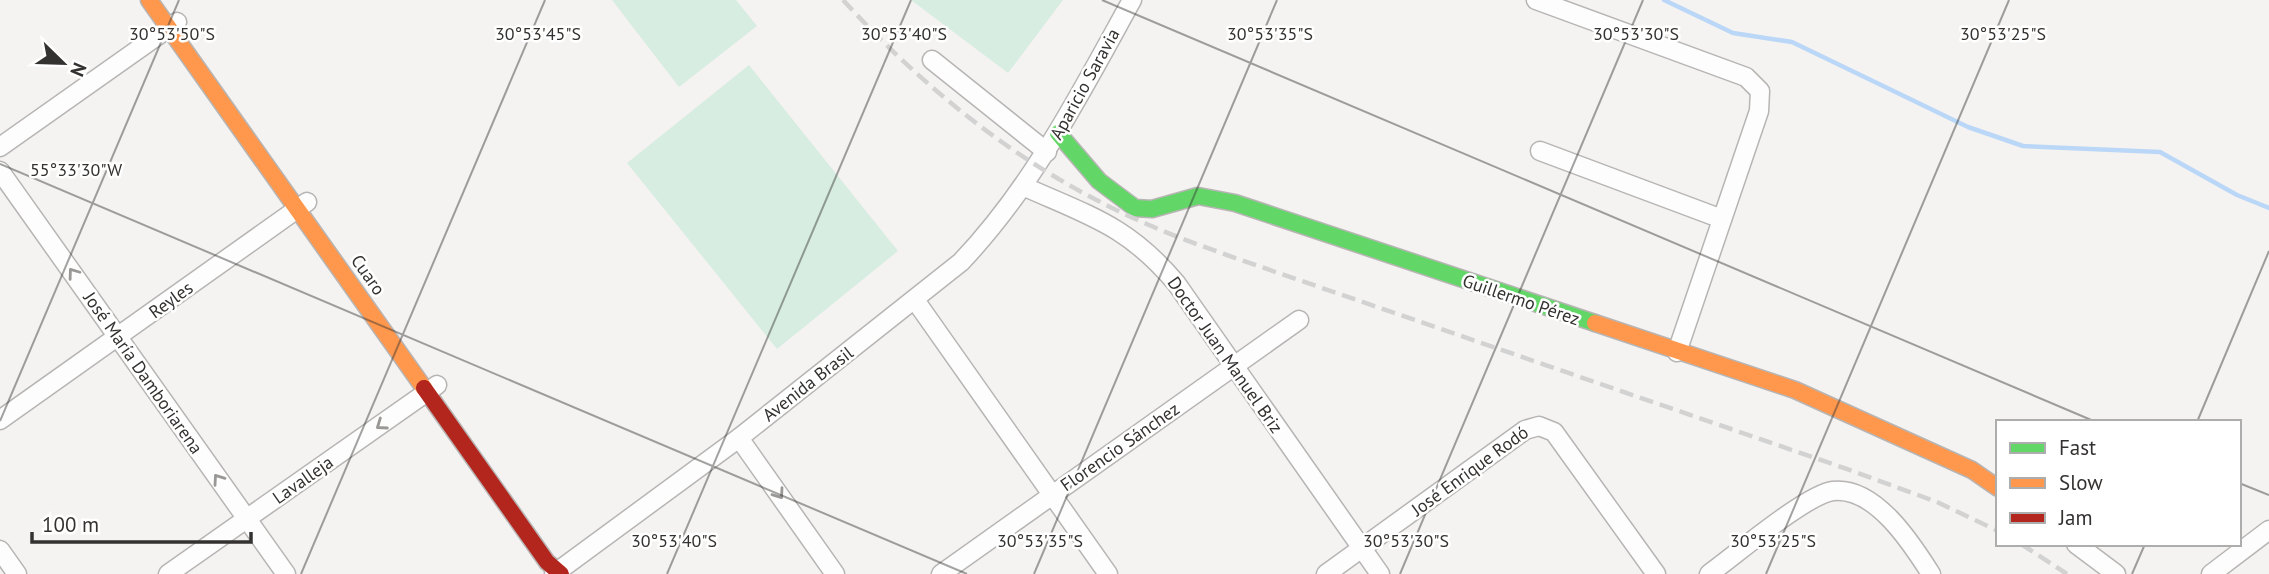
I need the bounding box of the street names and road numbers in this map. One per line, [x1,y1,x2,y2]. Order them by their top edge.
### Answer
street label: Aparicio Saravia [1045,24,1125,143]
street label: Cuaro [346,250,391,299]
street label: Guillermo Pérez [1460,269,1583,330]
street label: Doctor Juan Manuel Briz [1163,272,1288,437]
street label: Reyles [144,276,197,323]
street label: José María Damboriarena [78,286,208,458]
street label: Avenida Brasil [758,341,858,426]
street label: Florencio Sánchez [1056,397,1184,496]
street label: José Enrique Rodó [1406,420,1533,521]
street label: Lavalleja [268,450,338,509]

